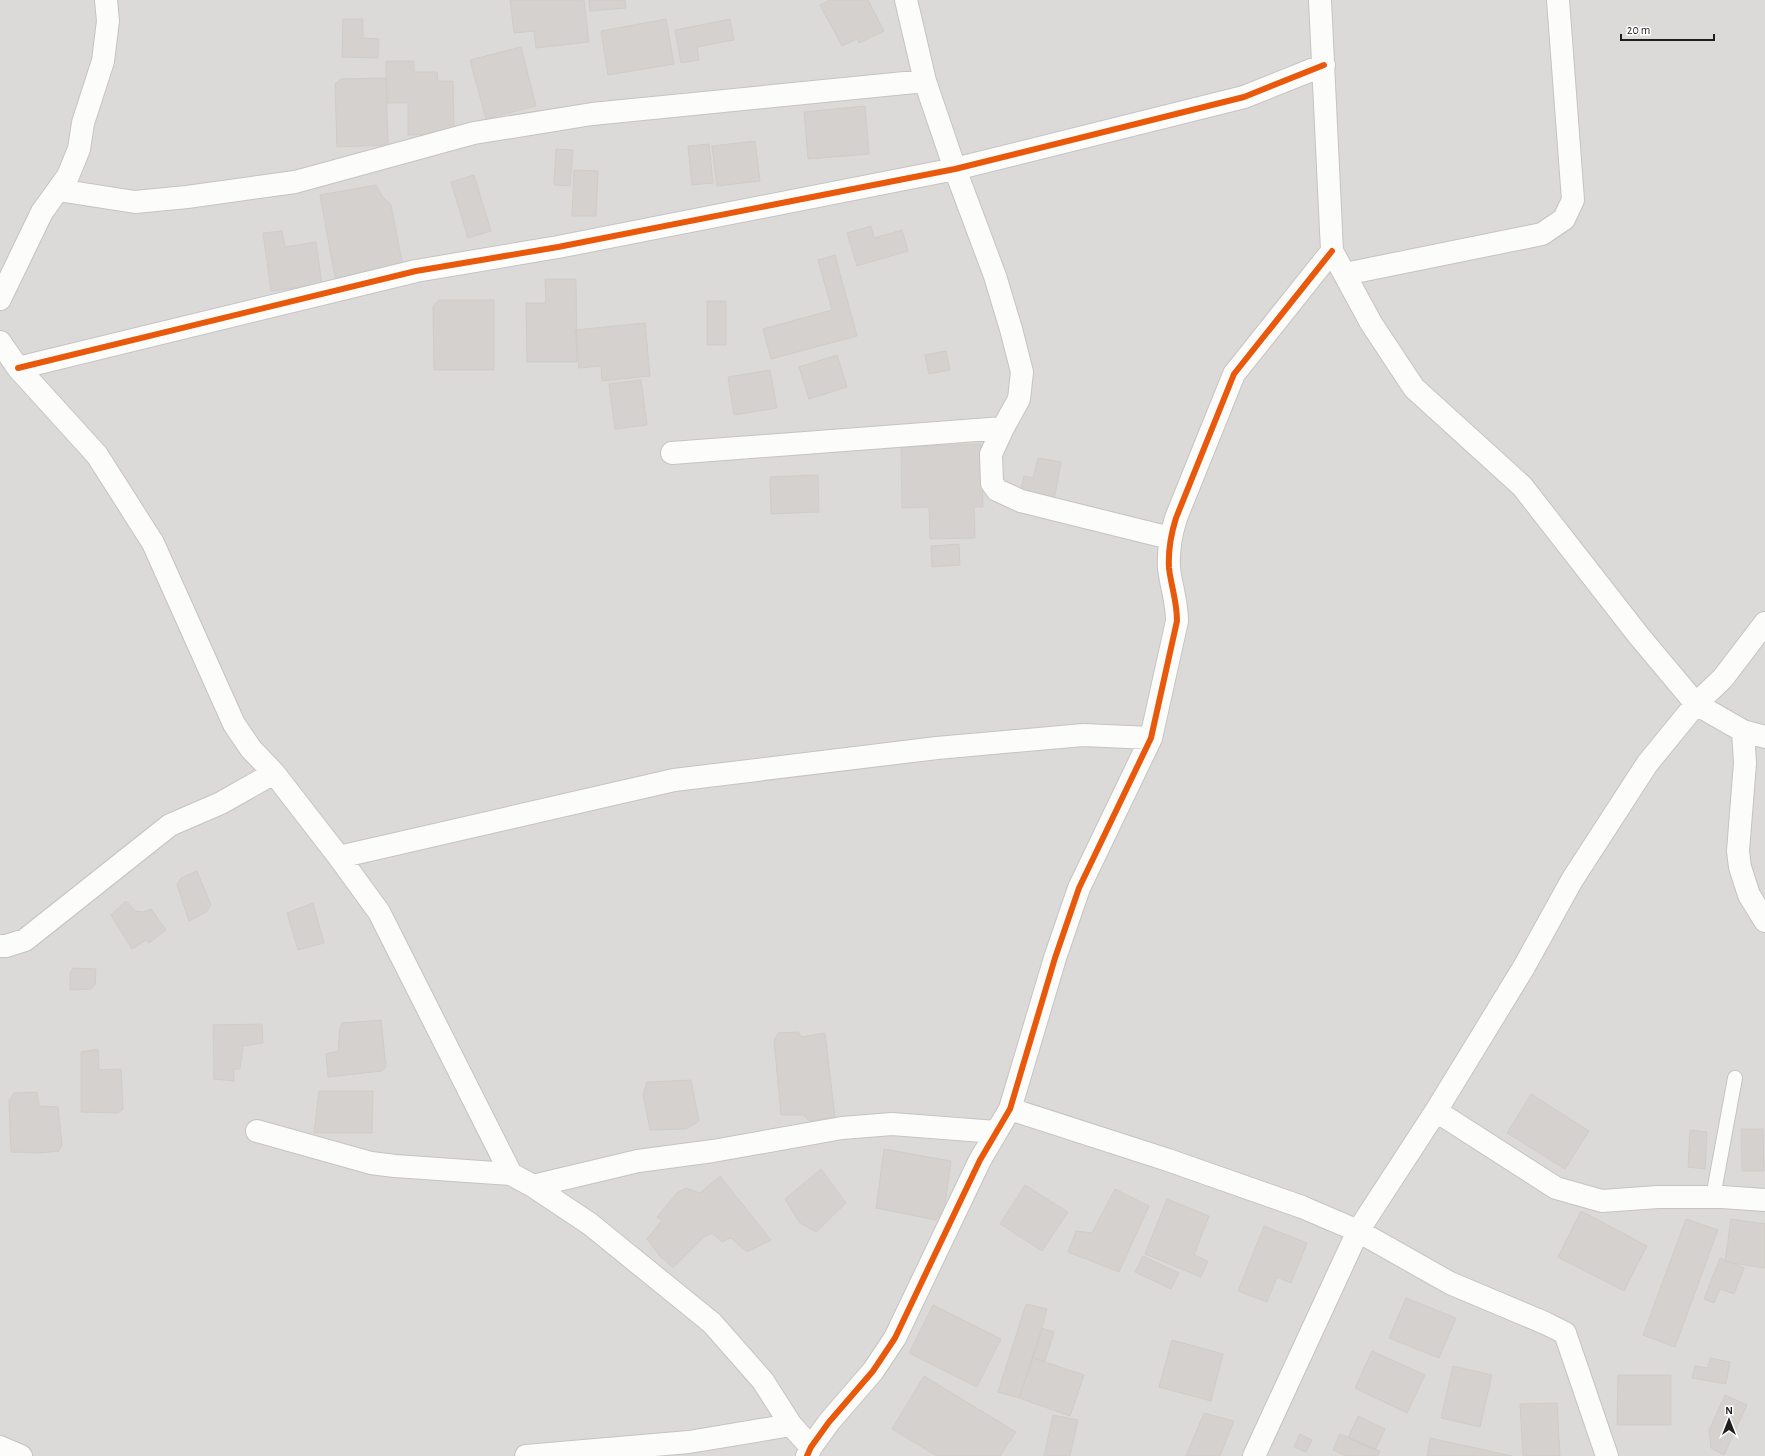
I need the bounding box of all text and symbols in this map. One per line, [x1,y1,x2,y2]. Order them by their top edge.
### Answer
scale bar [1621,16,1714,42]
text: 20 m [1627,24,1650,36]
north arrow [1709,1400,1749,1440]
text: N [1725,1405,1733,1416]

